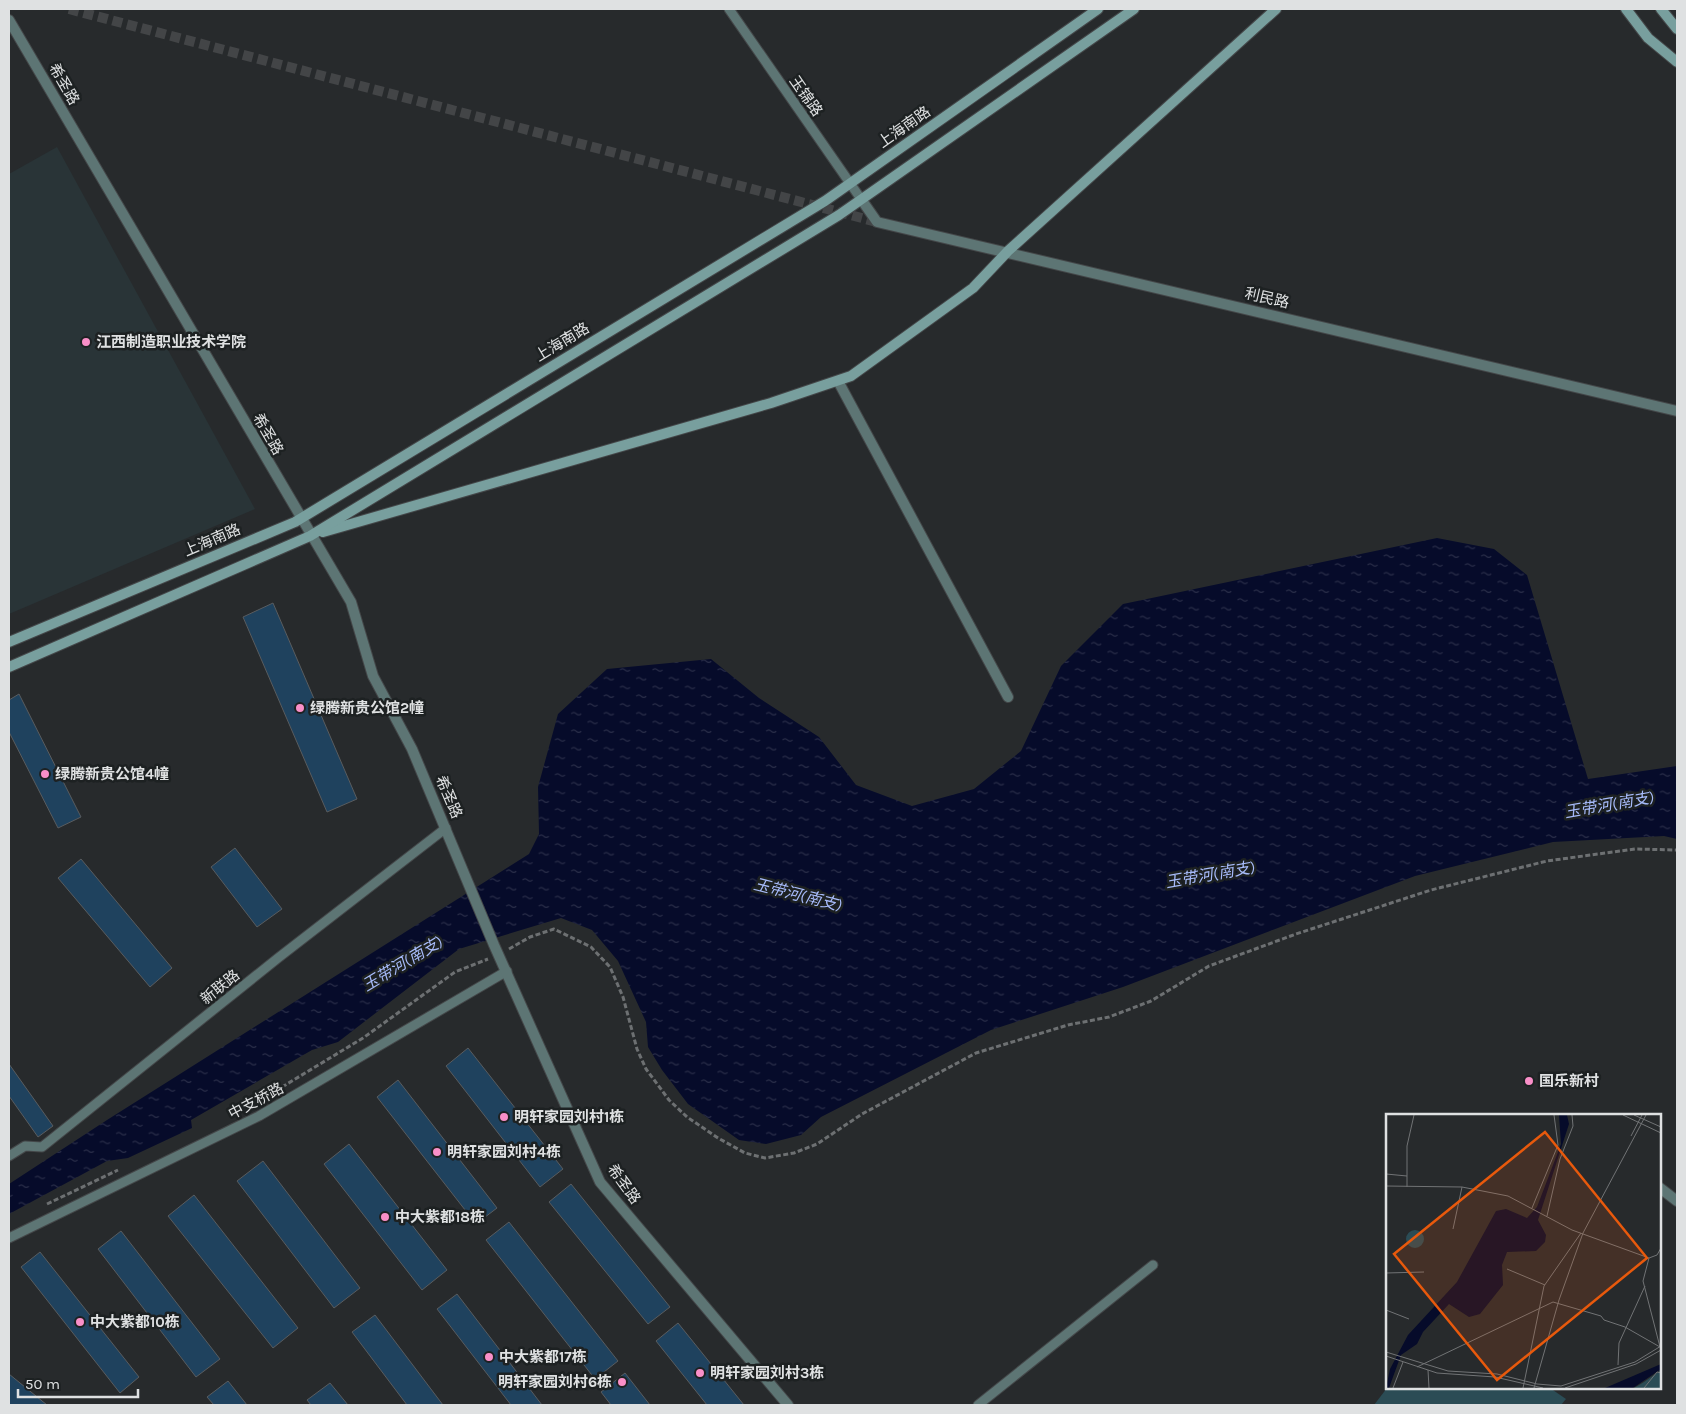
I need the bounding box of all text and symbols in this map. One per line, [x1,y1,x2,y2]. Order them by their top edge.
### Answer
street label: 希圣路 [45,60,83,108]
street label: 玉锦路 [786,72,826,120]
street label: 上海南路 [874,102,934,152]
street label: 利民路 [1243,284,1291,312]
street label: 上海南路 [532,319,592,365]
place label: 江西制造职业技术学院 [96,333,246,351]
marker: 江西制造职业技术学院 [80,336,92,348]
street label: 希圣路 [249,410,287,458]
street label: 上海南路 [181,520,243,560]
place label: 绿腾新贵公馆2幢 [310,699,424,717]
marker: 绿腾新贵公馆2幢 [294,702,306,714]
place label: 绿腾新贵公馆4幢 [55,765,169,783]
marker: 绿腾新贵公馆4幢 [39,768,51,780]
street label: 希圣路 [432,773,466,821]
water label: 玉带河(南支) [1563,787,1655,822]
water label: 玉带河(南支) [1164,857,1256,892]
water label: 玉带河(南支) [752,874,844,915]
water label: 玉带河(南支) [359,932,446,995]
street label: 新联路 [197,966,243,1008]
place label: 国乐新村 [1539,1072,1599,1090]
marker: 国乐新村 [1523,1075,1535,1087]
street label: 中支桥路 [225,1079,287,1123]
place label: 明轩家园刘村1栋 [514,1108,624,1126]
marker: 明轩家园刘村1栋 [498,1111,510,1123]
inset map [1386,1114,1661,1389]
place label: 明轩家园刘村4栋 [447,1143,561,1161]
marker: 明轩家园刘村4栋 [431,1146,443,1158]
street label: 希圣路 [603,1161,645,1207]
place label: 中大紫都18栋 [395,1208,485,1226]
marker: 中大紫都18栋 [379,1211,391,1223]
place label: 中大紫都10栋 [90,1313,180,1331]
marker: 中大紫都10栋 [74,1316,86,1328]
place label: 中大紫都17栋 [499,1348,587,1366]
marker: 中大紫都17栋 [483,1351,495,1363]
place label: 明轩家园刘村3栋 [710,1364,824,1382]
scale bar [18,1366,138,1398]
marker: 明轩家园刘村3栋 [694,1367,706,1379]
place label: 明轩家园刘村6栋 [498,1373,612,1391]
text: 50 m [25,1375,60,1393]
marker: 明轩家园刘村6栋 [616,1376,628,1388]

